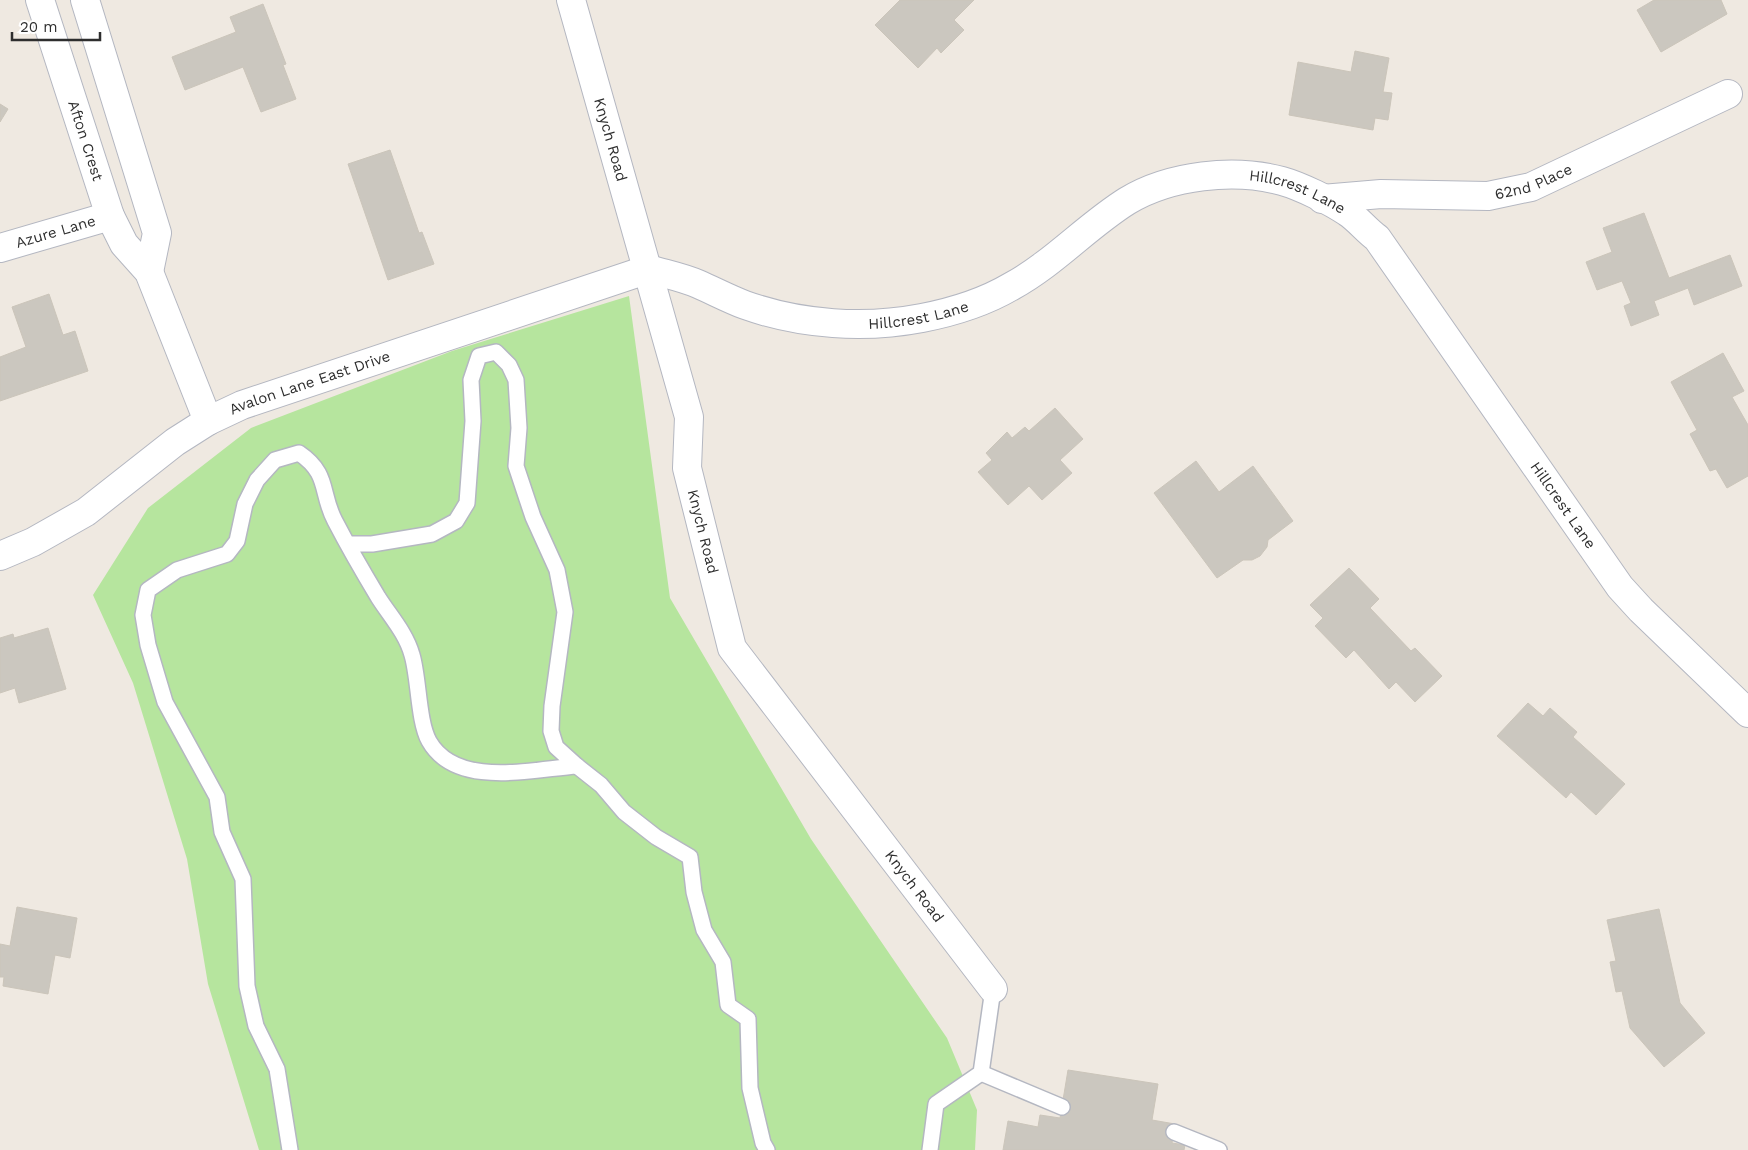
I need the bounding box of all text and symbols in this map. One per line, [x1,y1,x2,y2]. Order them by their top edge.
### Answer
scale bar [12,10,100,42]
text: 20 m [20,18,58,36]
street label: Knych Road [590,96,631,183]
street label: Afton Crest [64,98,107,184]
street label: 62nd Place [1493,160,1575,203]
street label: Hillcrest Lane [1248,166,1349,218]
street label: Azure Lane [14,212,98,252]
street label: Hillcrest Lane [868,297,971,333]
street label: Avalon Lane East Drive [226,347,393,419]
street label: Hillcrest Lane [1527,458,1600,552]
street label: Knych Road [684,488,722,576]
street label: Knych Road [881,847,948,926]

